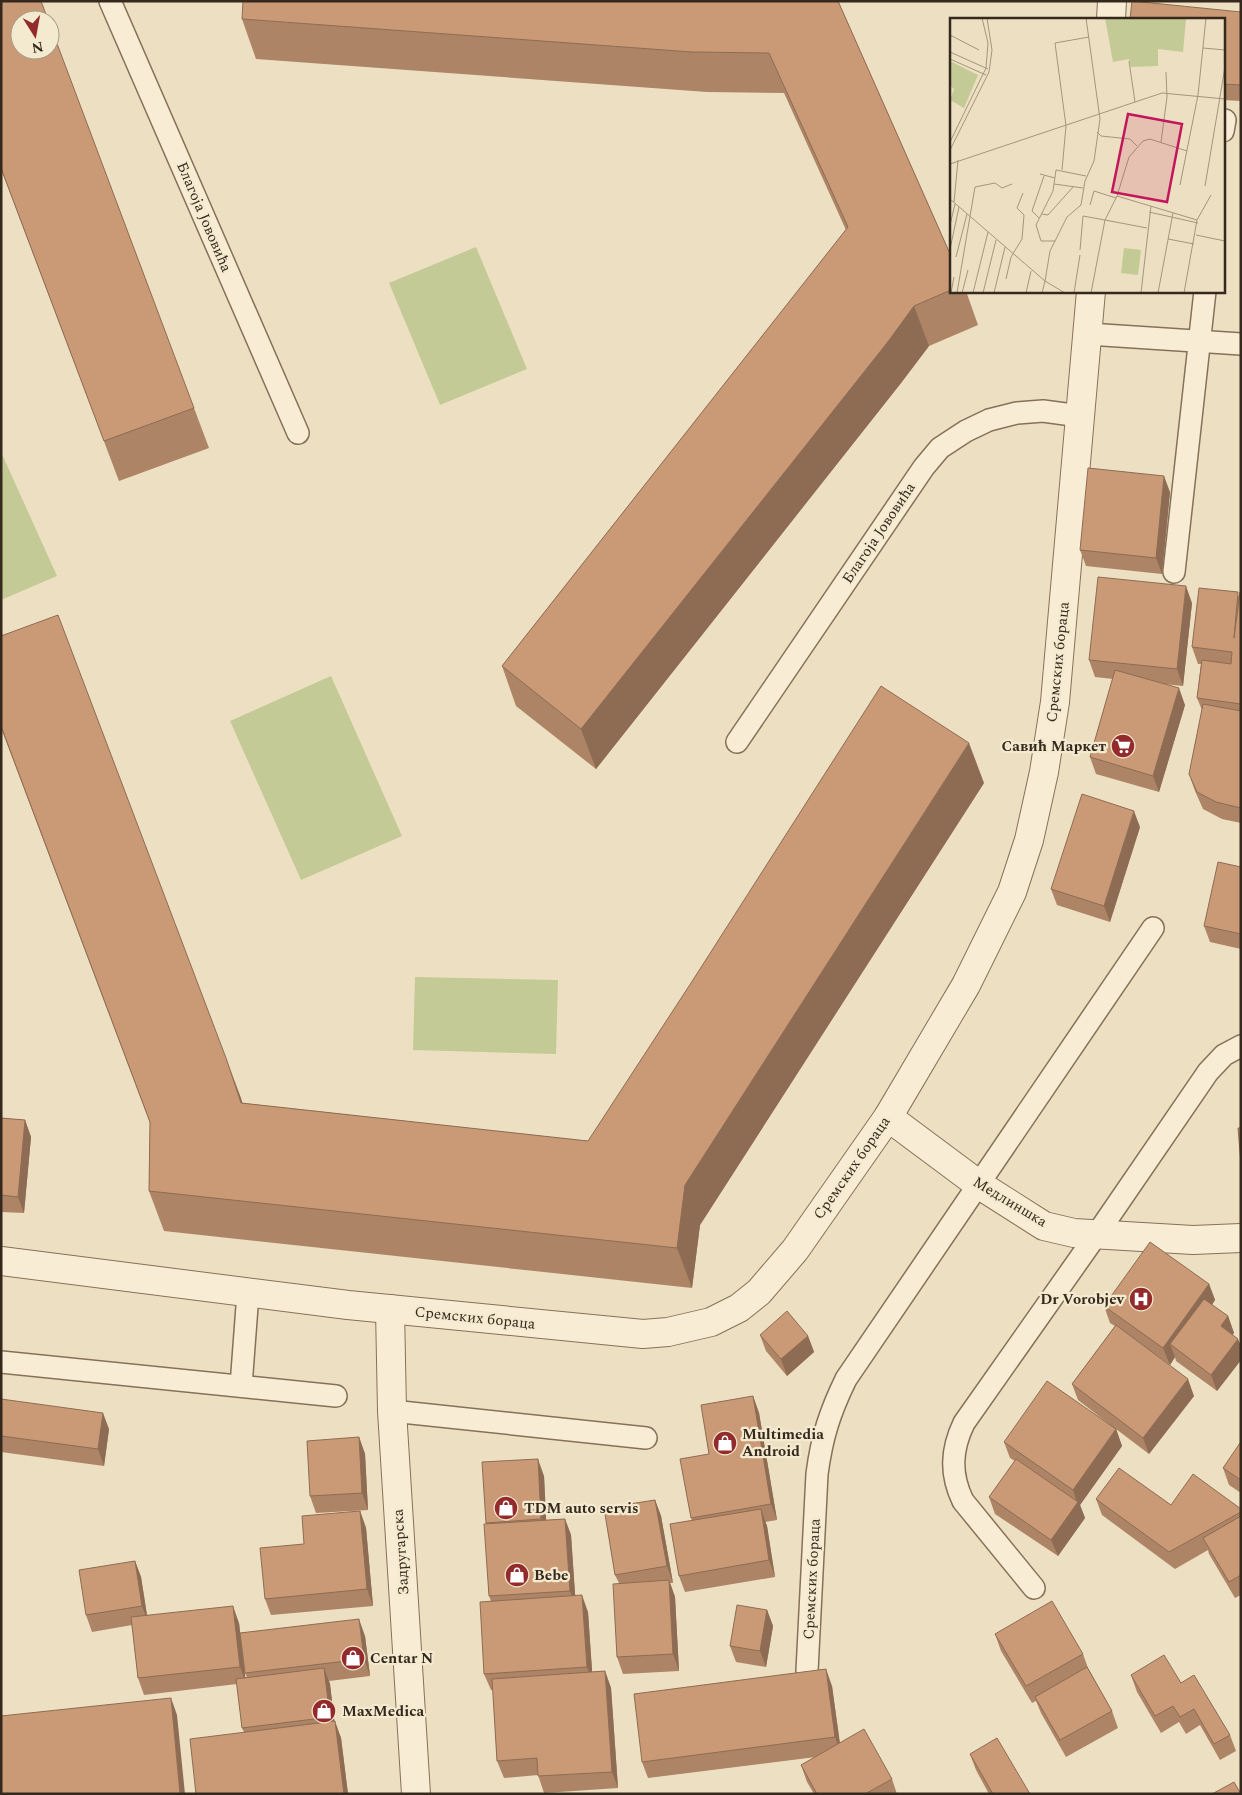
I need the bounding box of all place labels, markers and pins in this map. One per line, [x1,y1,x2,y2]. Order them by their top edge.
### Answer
supermarket icon: Савић Маркет [1110,733,1136,759]
place label: Савић Маркет [1002,735,1106,758]
hospital icon: Dr Vorobjev [1128,1286,1154,1312]
place label: Dr Vorobjev [1040,1288,1125,1311]
place label: Multimedia Android [742,1423,824,1463]
shop icon: Multimedia Android [712,1430,738,1456]
shop icon: TDM auto servis [493,1495,519,1521]
place label: TDM auto servis [524,1497,639,1520]
shop icon: Bebe [504,1562,530,1588]
place label: Bebe [534,1564,569,1587]
shop icon: Centar N [340,1645,366,1671]
place label: Centar N [370,1647,433,1670]
shop icon: MaxMedica [311,1698,337,1724]
place label: MaxMedica [342,1700,424,1723]

